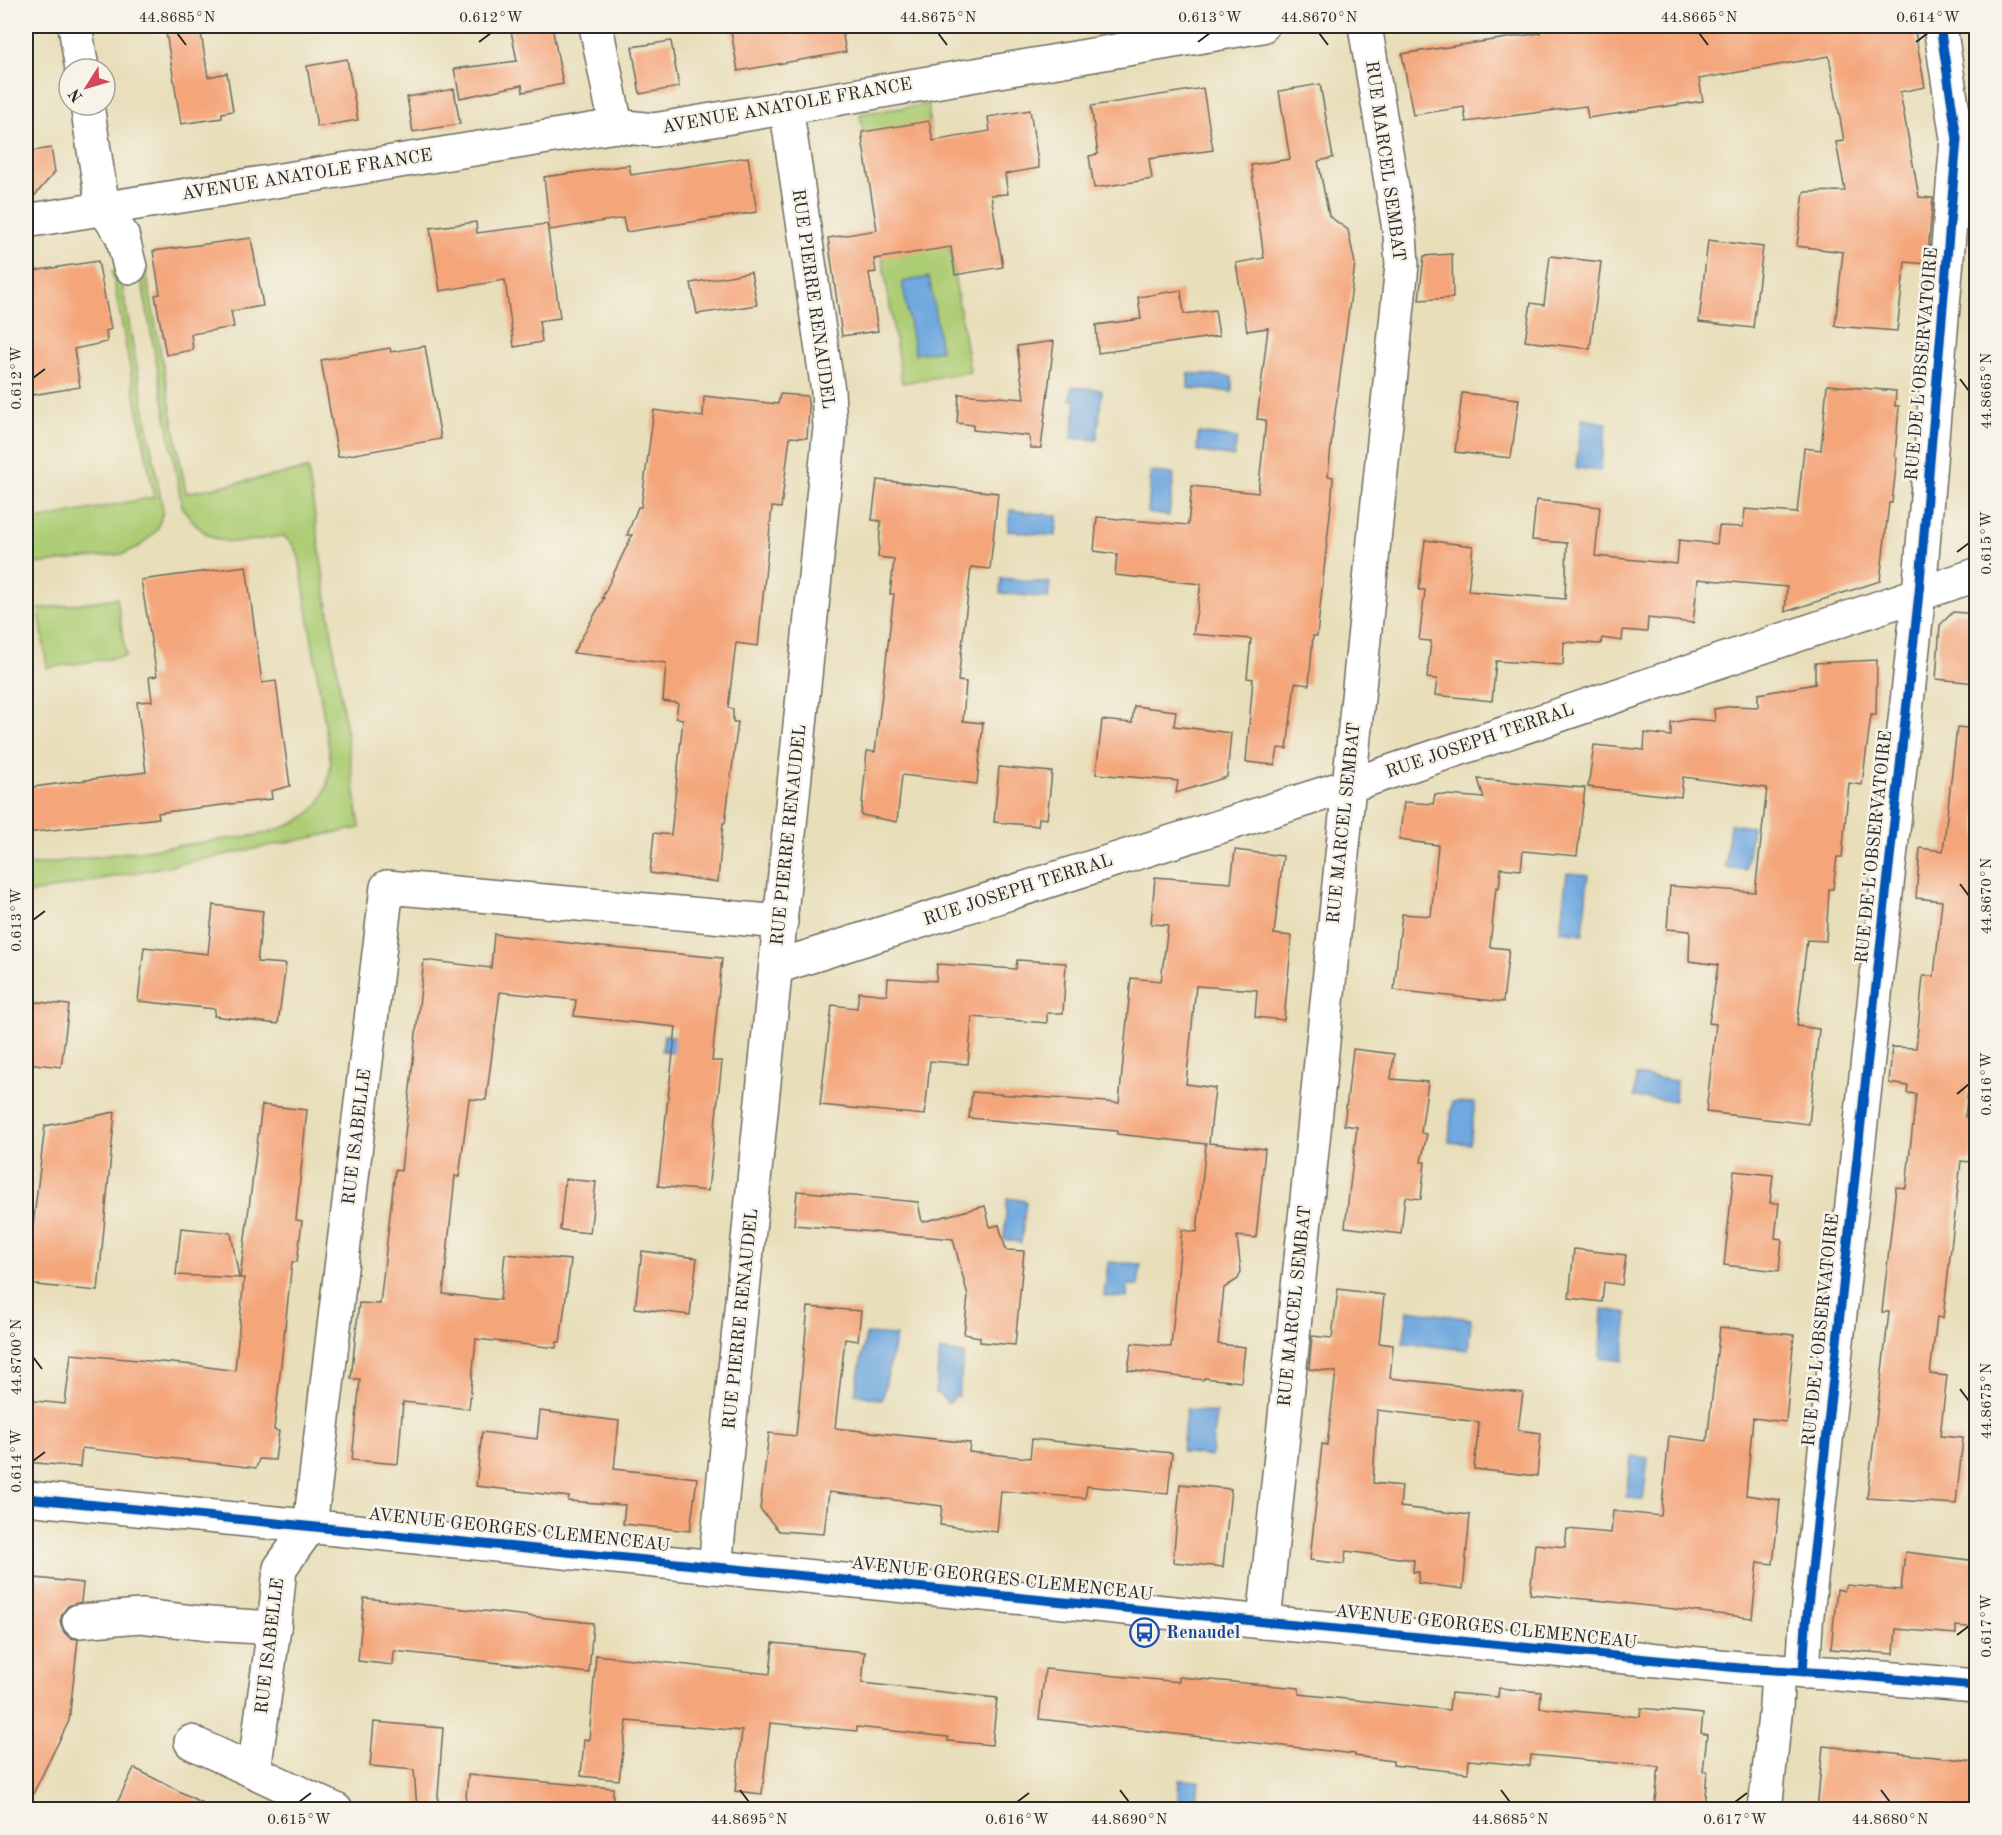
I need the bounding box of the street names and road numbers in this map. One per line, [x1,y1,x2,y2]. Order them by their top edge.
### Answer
street label: RUE MARCEL SEMBAT [1362,60,1408,262]
street label: AVENUE ANATOLE FRANCE [660,75,914,137]
street label: AVENUE ANATOLE FRANCE [180,146,434,204]
street label: RUE PIERRE RENAUDEL [789,188,837,410]
street label: RUE DE L'OBSERVATOIRE [1903,246,1941,482]
street label: RUE JOSEPH TERRAL [1383,700,1577,782]
street label: RUE MARCEL SEMBAT [1324,721,1364,925]
street label: RUE PIERRE RENAUDEL [768,724,810,946]
street label: RUE DE L'OBSERVATOIRE [1853,729,1895,965]
street label: RUE JOSEPH TERRAL [921,851,1115,929]
street label: RUE ISABELLE [340,1068,374,1206]
street label: RUE MARCEL SEMBAT [1275,1204,1315,1408]
street label: RUE PIERRE RENAUDEL [720,1208,762,1430]
street label: RUE DE L'OBSERVATOIRE [1800,1212,1842,1448]
street label: AVENUE GEORGES CLEMENCEAU [367,1505,671,1555]
street label: AVENUE GEORGES CLEMENCEAU [850,1554,1154,1604]
street label: RUE ISABELLE [253,1577,287,1715]
street label: AVENUE GEORGES CLEMENCEAU [1334,1602,1638,1652]

